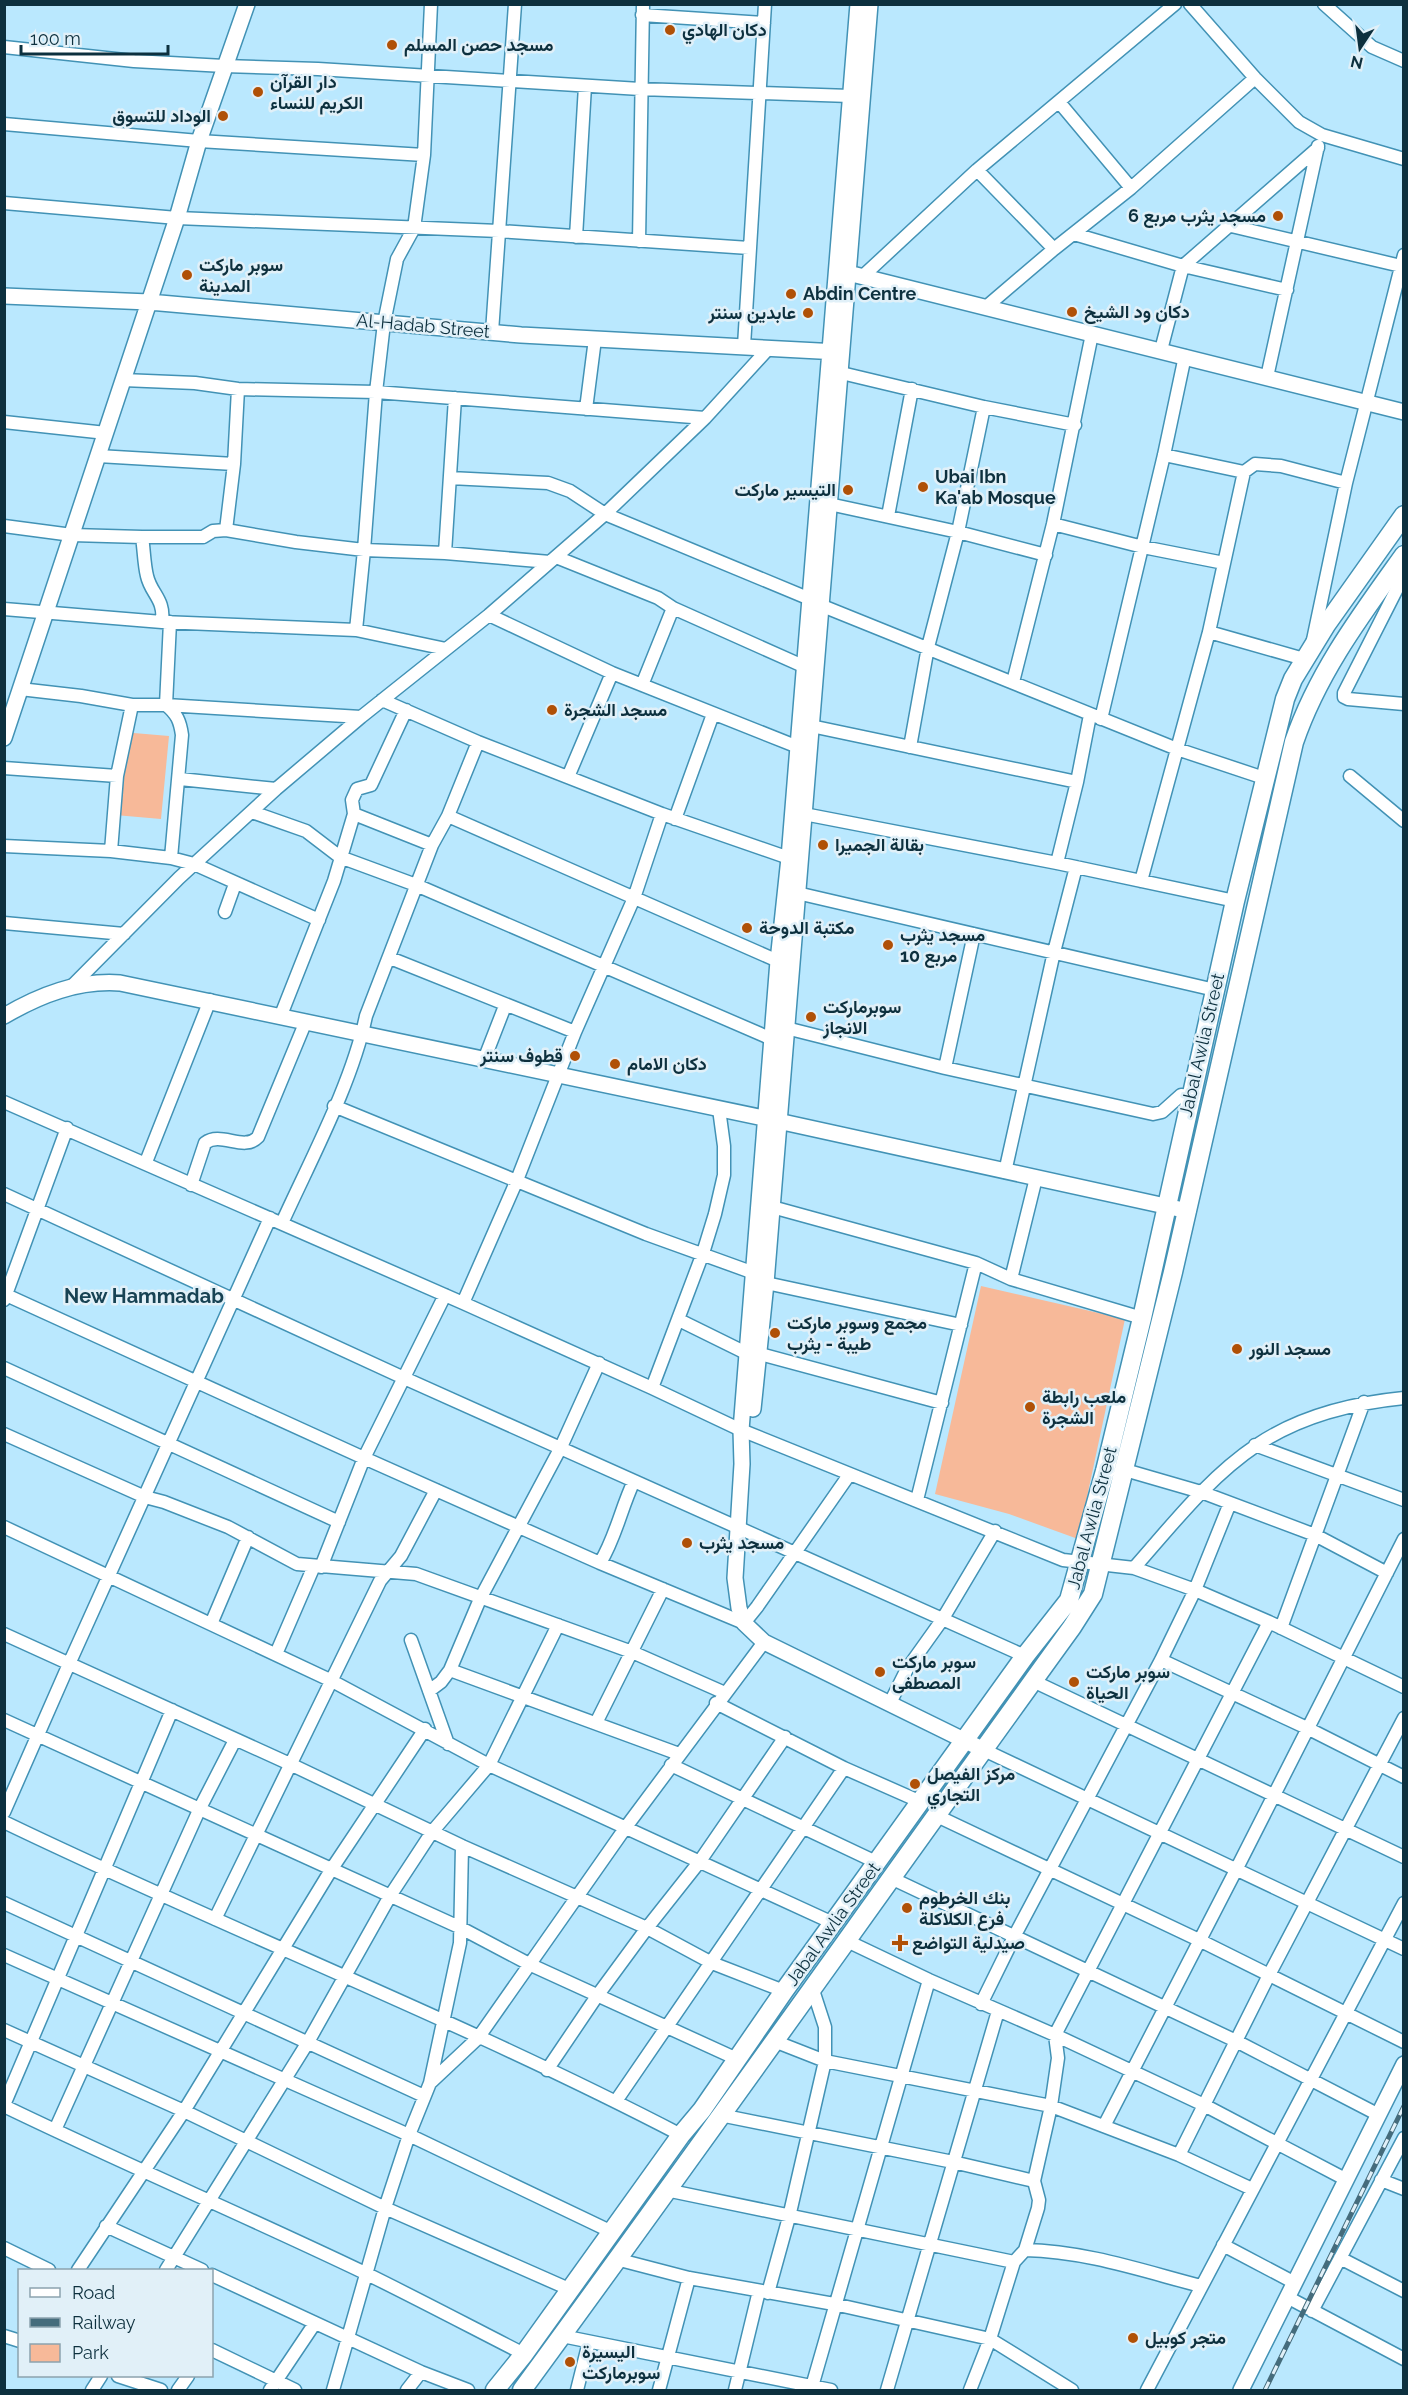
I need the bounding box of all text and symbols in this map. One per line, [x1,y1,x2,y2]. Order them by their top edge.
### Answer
scale bar [21,18,168,56]
north arrow [1330,18,1390,78]
place label: دكان الهادي [682,19,767,45]
marker: دكان الهادي [663,23,677,37]
text: 100 m [30,28,81,49]
place label: مسجد حصن المسلم [404,34,554,57]
marker: مسجد حصن المسلم [385,38,399,52]
text: N [1349,51,1365,73]
place label: دار القرآن الكريم للنساء [270,71,363,115]
marker: دار القرآن الكريم للنساء [251,85,265,99]
place label: الوداد للتسوق [112,105,211,127]
marker: الوداد للتسوق [216,109,230,123]
place label: مسجد يثرب مربع 6 [1128,205,1266,228]
marker: مسجد يثرب مربع 6 [1271,209,1285,223]
place label: سوبر ماركت المدينة [199,254,283,297]
marker: سوبر ماركت المدينة [180,268,194,282]
place label: Abdin Centre [803,283,917,304]
marker: Abdin Centre [784,287,798,301]
place label: دكان ود الشيخ [1084,301,1190,324]
place label: عابدين سنتر [707,302,796,324]
marker: دكان ود الشيخ [1065,305,1079,319]
marker: عابدين سنتر [801,306,815,320]
street label: Al-Hadab Street [355,309,491,342]
place label: Ubai Ibn Ka'ab Mosque [935,466,1056,508]
place label: التيسير ماركت [734,479,836,501]
marker: Ubai Ibn Ka'ab Mosque [916,480,930,494]
marker: التيسير ماركت [841,483,855,497]
place label: مسجد الشجرة [564,699,668,721]
marker: مسجد الشجرة [545,703,559,717]
place label: بقالة الجميرا [835,834,924,856]
marker: بقالة الجميرا [816,838,830,852]
place label: مكتبة الدوحة [759,917,855,939]
marker: مكتبة الدوحة [740,921,754,935]
place label: مسجد يثرب مربع 10 [900,924,986,968]
marker: مسجد يثرب مربع 10 [881,938,895,952]
street label: Jabal Awlia Street [1175,971,1228,1119]
place label: سوبرماركت الانجاز [822,996,901,1039]
marker: سوبرماركت الانجاز [804,1010,818,1024]
place label: قطوف سنتر [479,1045,563,1067]
marker: قطوف سنتر [568,1049,582,1063]
place label: دكان الامام [627,1053,707,1076]
marker: دكان الامام [608,1057,622,1071]
district label: New Hammadab [64,1284,224,1308]
place label: مجمع وسوبر ماركت طيبة - يثرب [787,1312,927,1355]
marker: مجمع وسوبر ماركت طيبة - يثرب [768,1326,782,1340]
place label: مسجد النور [1248,1338,1331,1360]
marker: مسجد النور [1230,1342,1244,1356]
place label: ملعب رابطة الشجرة [1042,1386,1126,1429]
marker: ملعب رابطة الشجرة [1023,1400,1037,1414]
street label: Jabal Awlia Street [1062,1444,1121,1592]
place label: مسجد يثرب [699,1532,785,1554]
marker: مسجد يثرب [680,1536,694,1550]
place label: سوبر ماركت المصطفى [892,1651,976,1694]
place label: سوبر ماركت الحياة [1086,1661,1170,1704]
marker: سوبر ماركت المصطفى [873,1665,887,1679]
marker: سوبر ماركت الحياة [1067,1675,1081,1689]
place label: مركز الفيصل التجاري [927,1763,1015,1810]
marker: مركز الفيصل التجاري [908,1777,922,1791]
street label: Jabal Awlia Street [781,1858,884,1989]
place label: بنك الخرطوم فرع الكلاكلة [919,1887,1011,1931]
marker: بنك الخرطوم فرع الكلاكلة [900,1901,914,1915]
place label: صيدلية التواضع [912,1932,1025,1955]
marker: صيدلية التواضع [893,1936,907,1950]
legend [18,2269,213,2377]
text: Road [72,2282,115,2303]
text: Railway [72,2312,136,2333]
place label: متجر كوبيل [1145,2327,1226,2349]
marker: متجر كوبيل [1126,2331,1140,2345]
place label: اليسيرة سوبرماركت [582,2341,660,2384]
text: Park [72,2342,109,2363]
marker: اليسيرة سوبرماركت [563,2355,577,2369]

